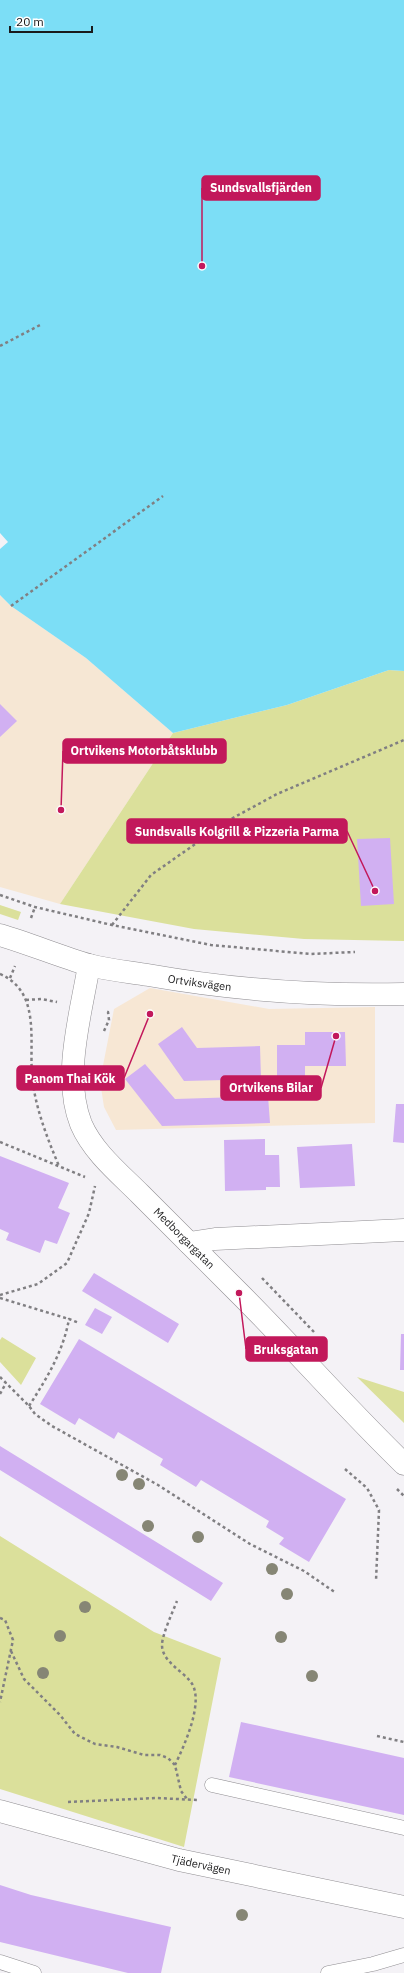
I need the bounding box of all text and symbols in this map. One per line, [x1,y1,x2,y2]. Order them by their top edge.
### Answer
scale bar [10,8,92,34]
text: 20 m [16,14,44,29]
callout: Sundsvallsfjärden [202,176,320,200]
text: Sundsvallsfjärden [210,180,312,195]
callout: Ortvikens Motorbåtsklubb [63,739,226,763]
text: Ortvikens Motorbåtsklubb [70,743,218,758]
callout: Sundsvalls Kolgrill & Pizzeria Parma [127,819,347,843]
text: Sundsvalls Kolgrill & Pizzeria Parma [135,824,339,839]
street label: Ortviksvägen [167,971,232,994]
callout: Panom Thai Kök [17,1066,124,1090]
text: Panom Thai Kök [25,1071,116,1086]
callout: Ortvikens Bilar [221,1076,321,1100]
text: Ortvikens Bilar [229,1080,313,1095]
street label: Medborgargatan [151,1205,218,1272]
callout: Bruksgatan [246,1337,327,1361]
text: Bruksgatan [254,1342,318,1357]
street label: Tjädervägen [169,1851,232,1878]

